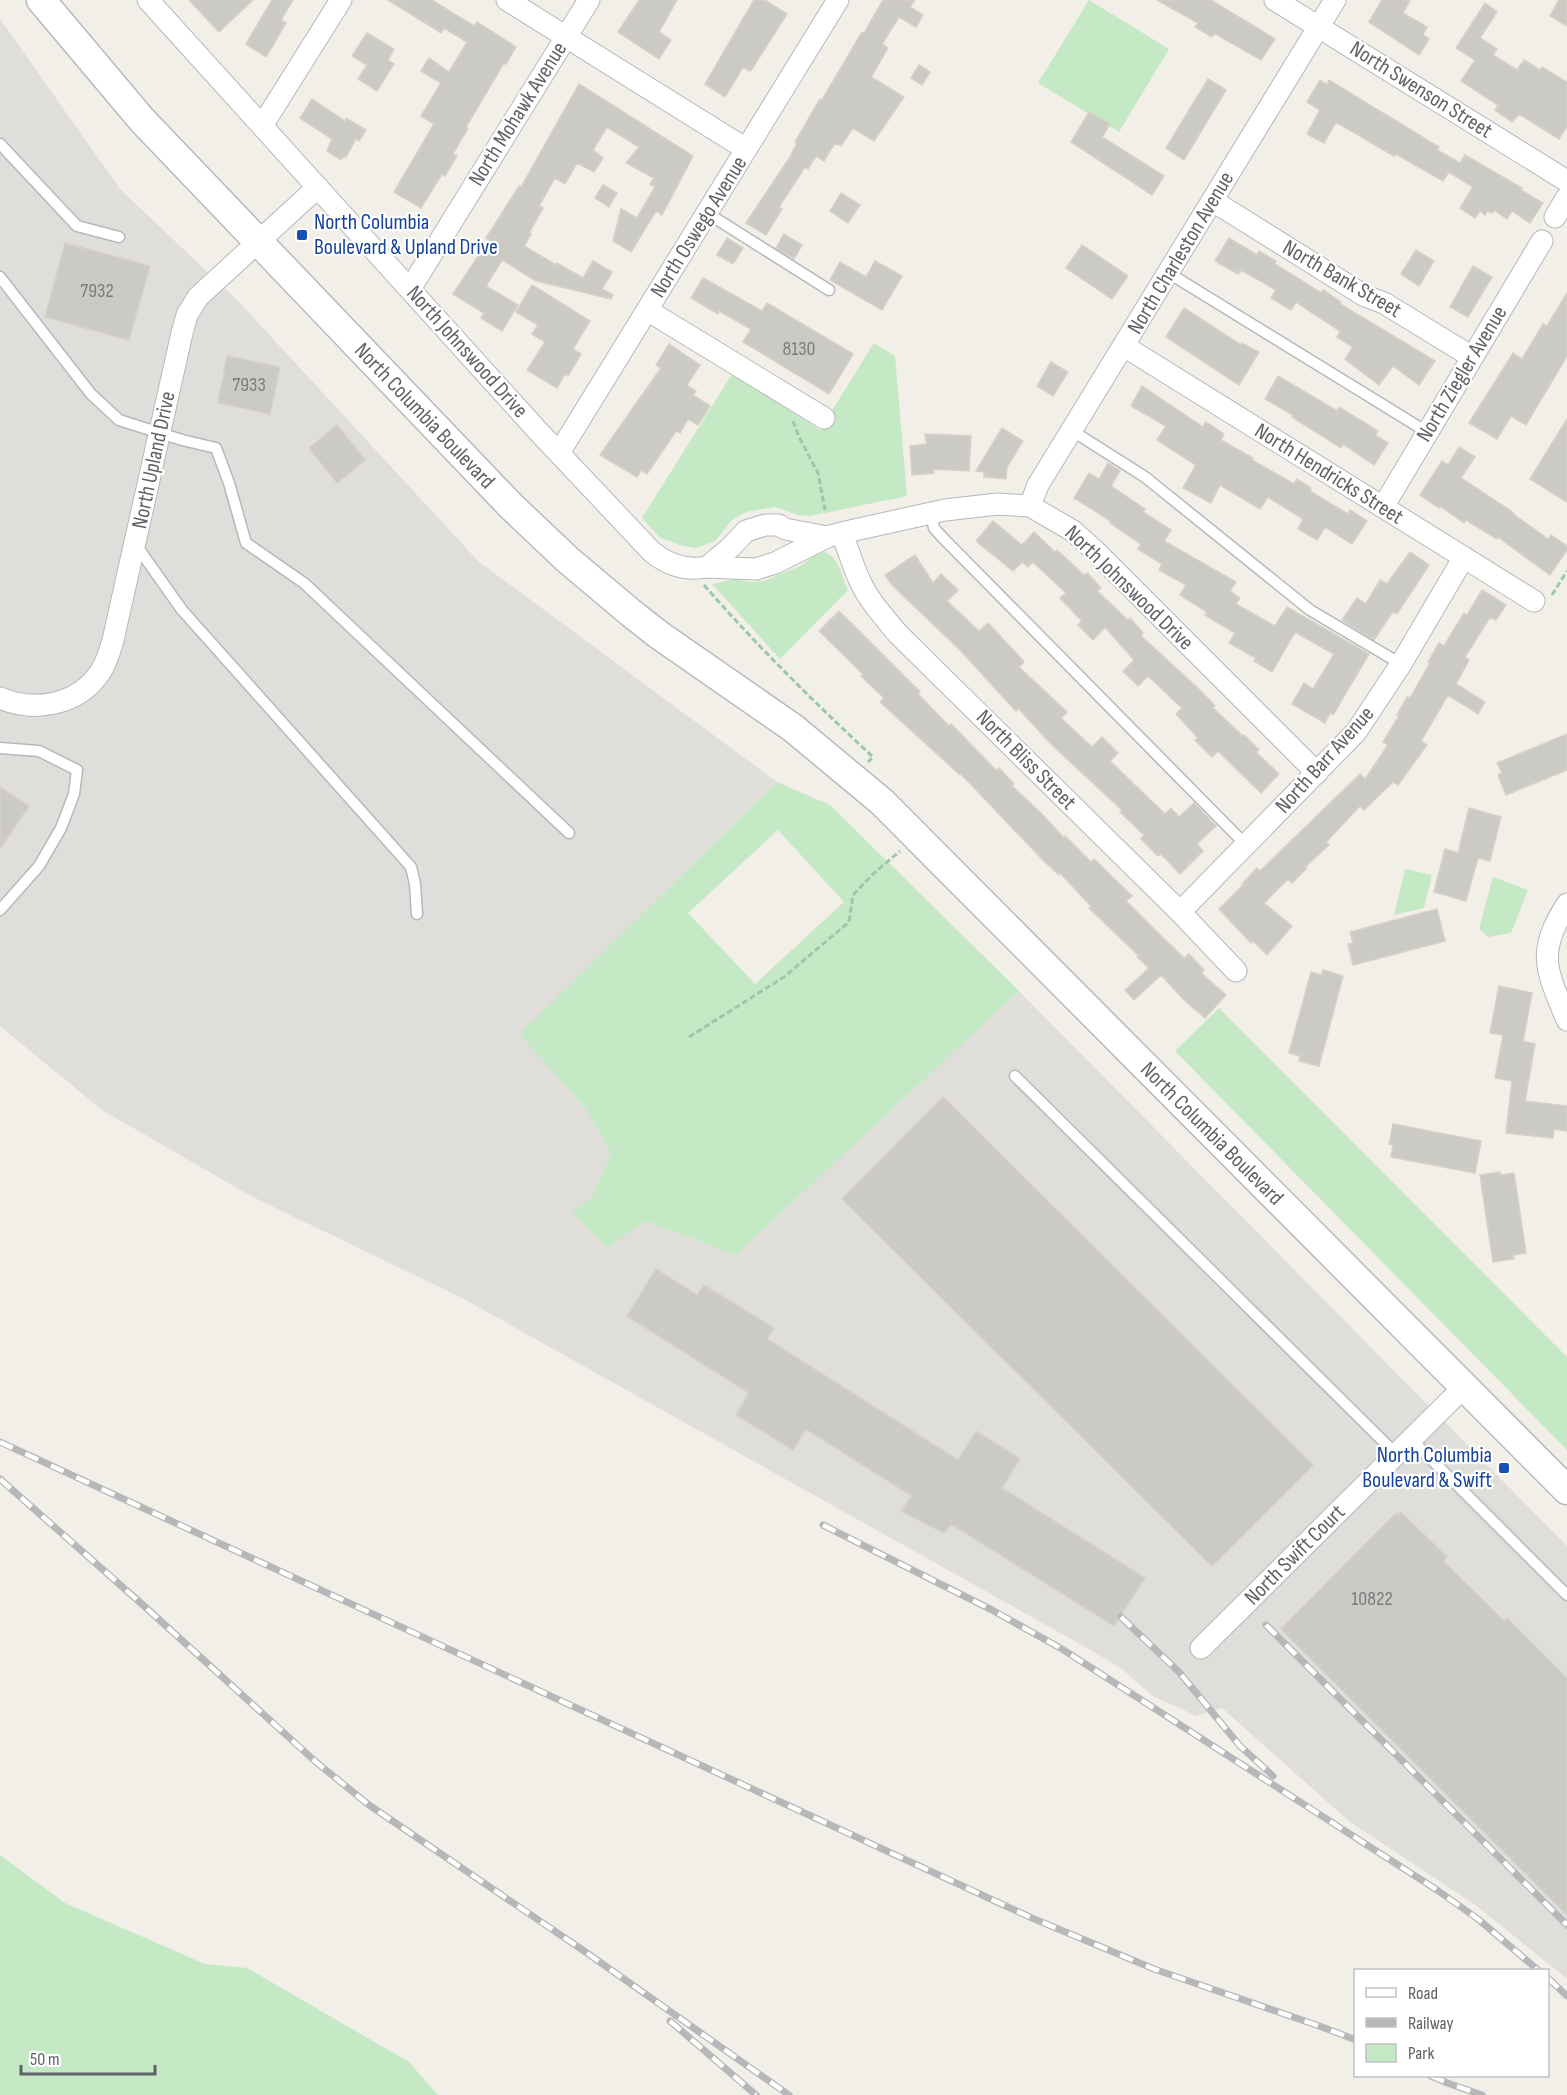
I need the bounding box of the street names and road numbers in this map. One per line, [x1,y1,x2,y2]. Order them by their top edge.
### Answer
street label: North Swenson Street [1345,35,1497,145]
street label: North Mohawk Avenue [463,37,573,191]
street label: North Oswego Avenue [645,151,753,303]
street label: North Charleston Avenue [1122,167,1240,339]
street label: North Bank Street [1278,234,1406,324]
street label: North Johnswood Drive [401,280,533,424]
street label: North Ziegler Avenue [1411,301,1513,447]
street label: North Columbia Boulevard [349,337,501,494]
street label: North Upland Drive [126,389,182,531]
street label: North Hendricks Street [1250,417,1409,531]
street label: North Johnswood Drive [1059,520,1199,656]
street label: North Barr Avenue [1270,701,1380,819]
street label: North Bliss Street [970,704,1082,816]
street label: North Columbia Boulevard [1135,1056,1289,1211]
street label: North Swift Court [1239,1499,1351,1611]

